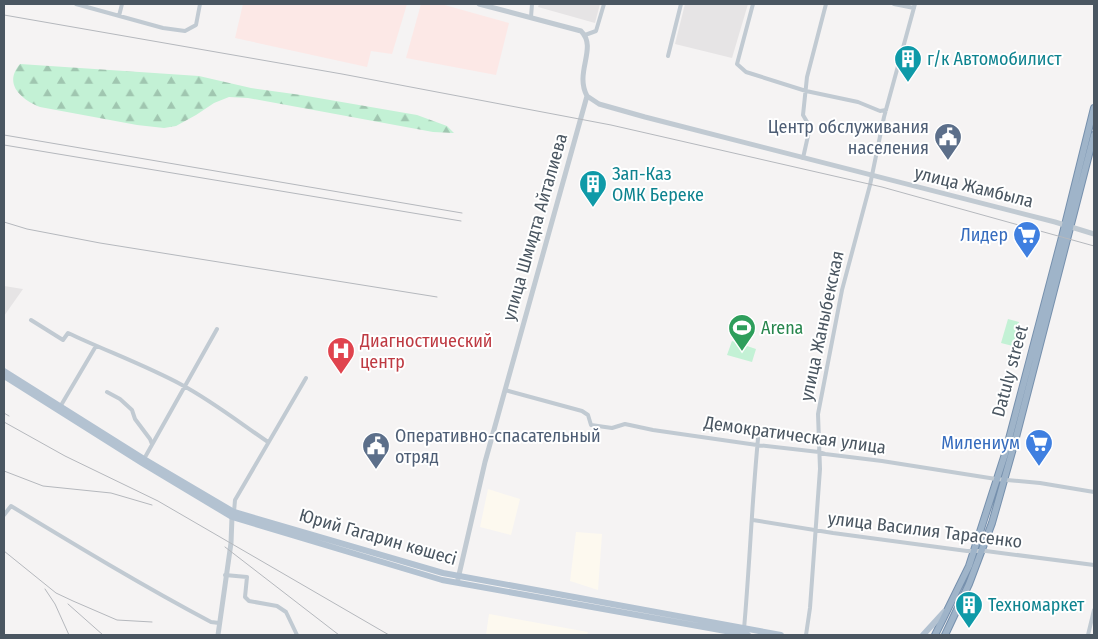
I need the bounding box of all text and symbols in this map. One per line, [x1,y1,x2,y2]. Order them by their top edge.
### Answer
building icon: г/к Автомобилист [893,44,923,83]
place label: г/к Автомобилист [927,48,1062,70]
place label: Центр обслуживания наcеления [768,116,929,159]
public building icon: Центр обслуживания наcеления [933,122,963,161]
street label: улица Шмидта Айталиева [498,131,572,323]
street label: улица Жамбыла [912,162,1036,212]
place label: Зап-Каз ОМК Береке [612,163,704,206]
building icon: Зап-Каз ОМК Береке [578,169,608,208]
supermarket icon: Лидер [1012,220,1042,259]
place label: Лидер [960,224,1008,246]
street label: улица Жаныбекская [795,249,849,403]
sports icon: Arena [727,313,757,352]
place label: Arena [761,317,804,339]
street label: Datuly street [987,323,1033,419]
place label: Диагностический центр [359,330,492,373]
hospital icon: Диагностический центр [326,336,356,375]
street label: Демократическая улица [702,411,887,459]
place label: Оперативно-спасательный отряд [395,425,601,468]
supermarket icon: Милениум [1024,428,1054,467]
public building icon: Оперативно-спасательный отряд [361,431,391,470]
place label: Милениум [941,432,1020,454]
street label: Юрий Гагарин көшесі [297,504,459,570]
street label: улица Василия Тарасенко [827,507,1023,553]
building icon: Техномаркет [954,590,984,629]
place label: Техномаркет [988,594,1085,616]

